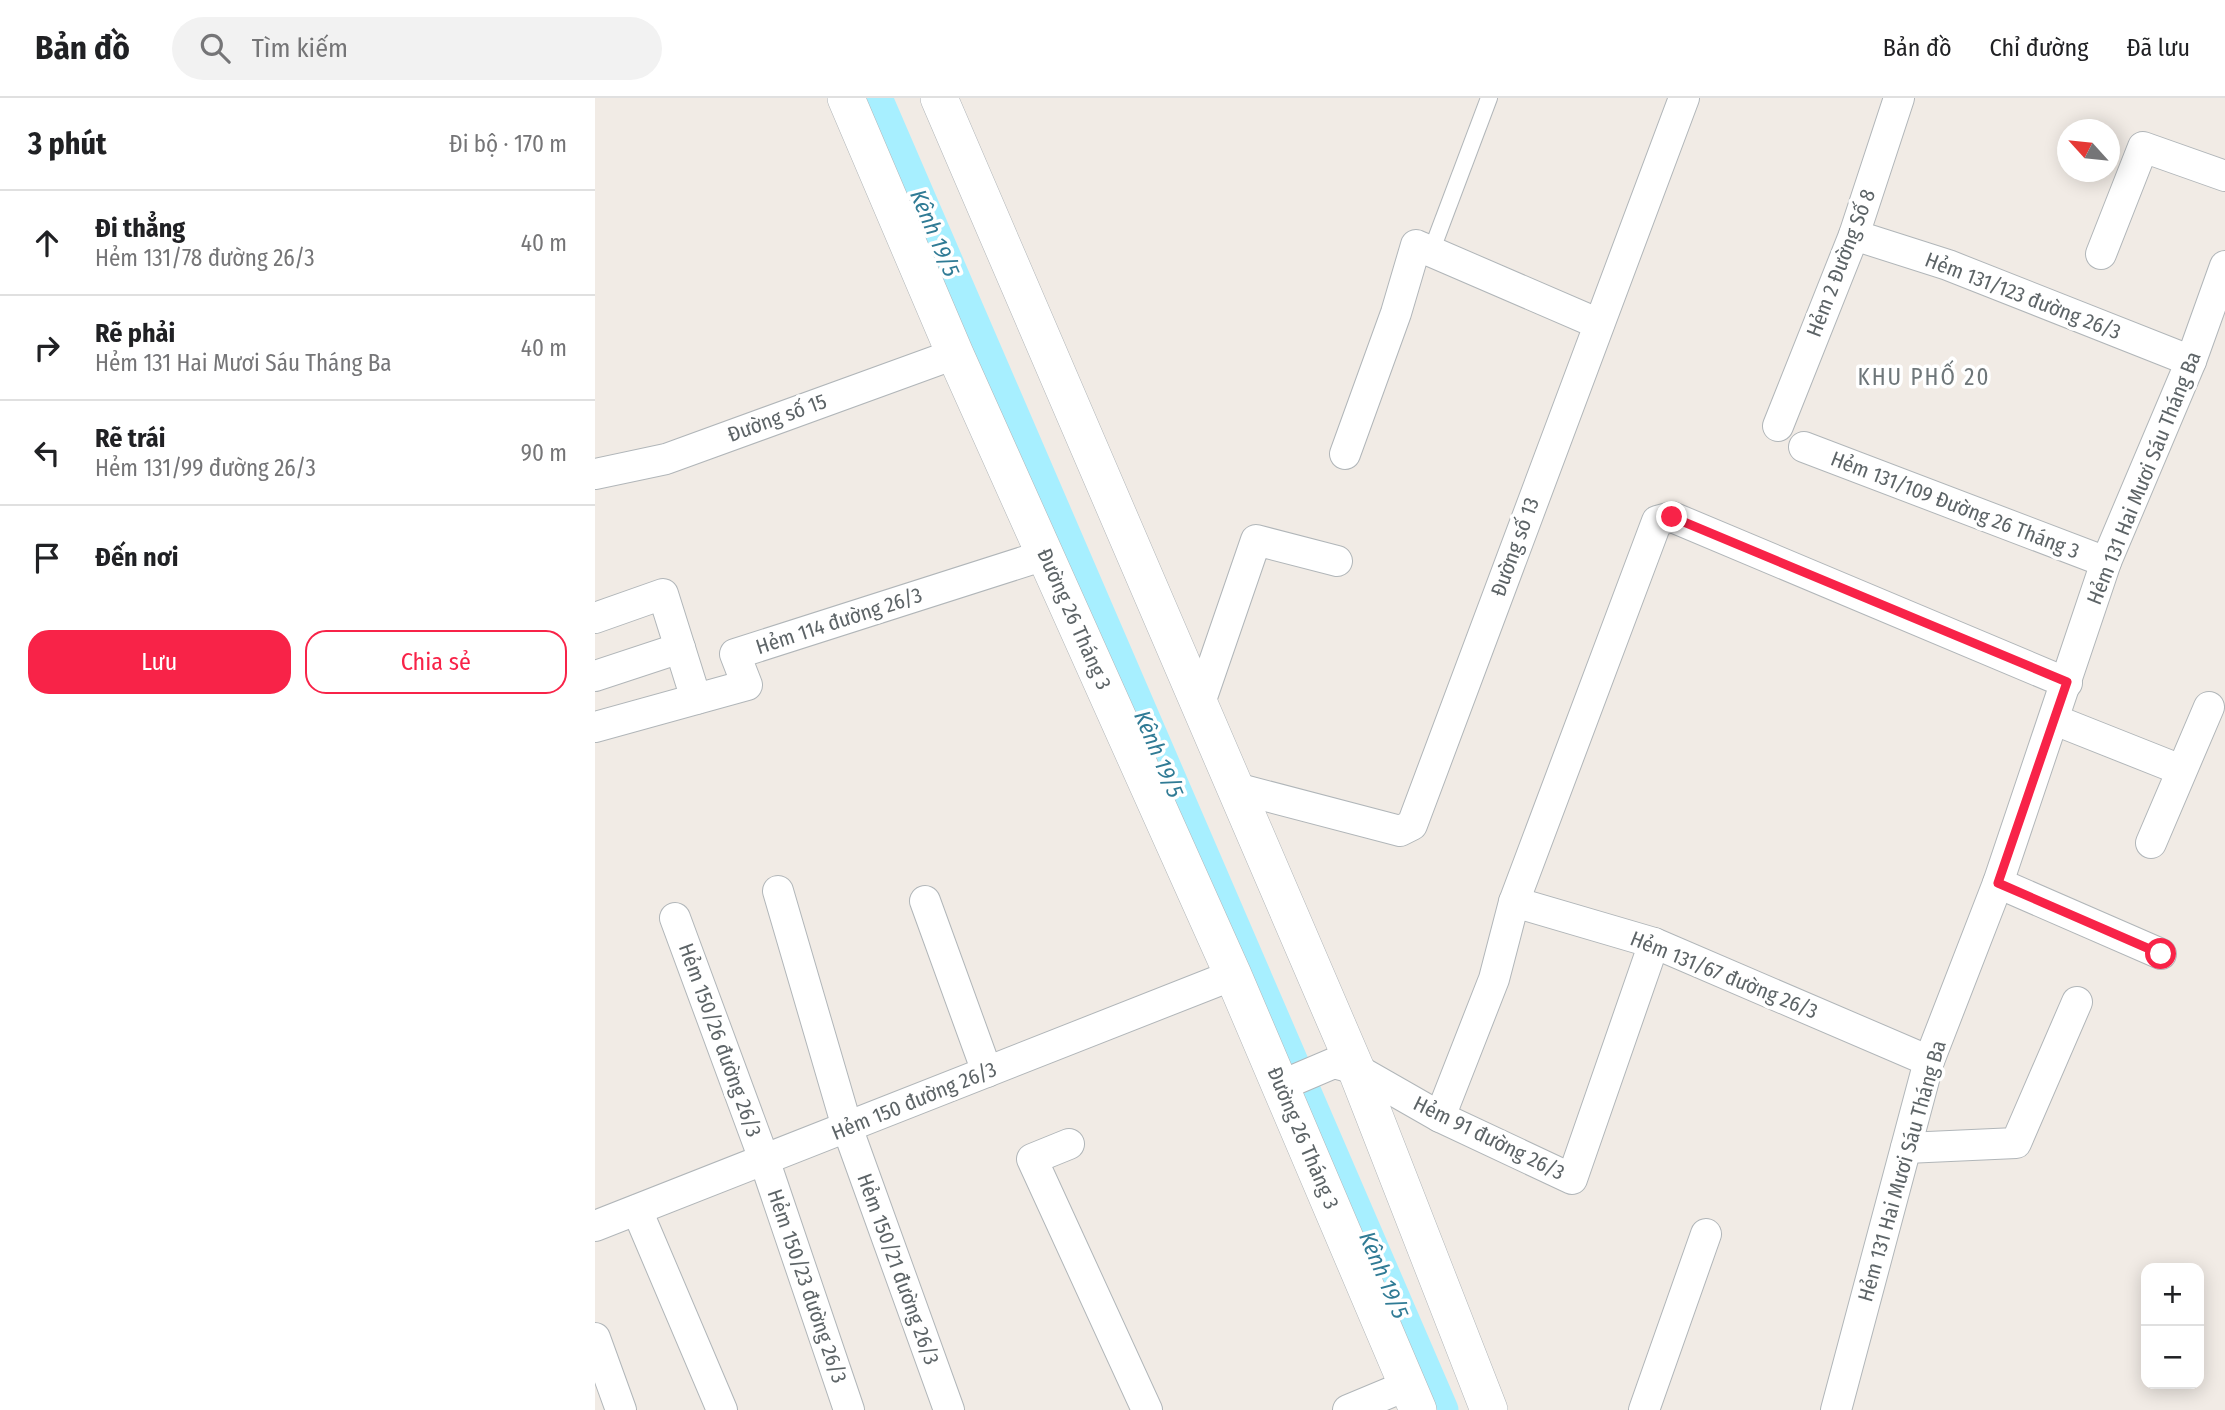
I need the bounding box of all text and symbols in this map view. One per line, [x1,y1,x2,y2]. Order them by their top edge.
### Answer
search box [172,17,662,80]
text: Bản đồ [35,28,130,68]
icon: search [196,29,234,67]
text: Tìm kiếm [252,33,348,64]
text: Bản đồ [1883,34,1952,62]
text: Chỉ đường [1990,34,2088,62]
text: Đã lưu [2126,34,2190,62]
north arrow [2057,119,2120,182]
text: 3 phút [28,126,107,162]
text: Đi bộ · 170 m [449,130,567,158]
water label: Kênh 19/5 [904,185,966,281]
street label: Hẻm 2 Đường Số 8 [1801,185,1881,341]
text: Đi thẳng [95,213,185,244]
icon: ahead [28,224,66,262]
text: 40 m [521,229,567,257]
text: Hẻm 131/78 đường 26/3 [95,244,315,272]
street label: Hẻm 131/123 đường 26/3 [1921,247,2125,345]
text: Rẽ phải [95,318,175,349]
icon: right [28,329,66,367]
text: 40 m [521,334,567,362]
street label: Hẻm 131 Hai Mươi Sáu Tháng Ba [2081,348,2207,608]
text: Hẻm 131 Hai Mươi Sáu Tháng Ba [95,349,392,377]
district label: KHU PHỐ 20 [1858,359,1990,391]
street label: Đường số 15 [724,388,830,448]
text: Rẽ trái [95,423,165,454]
icon: left [28,434,66,472]
text: 90 m [521,439,567,467]
street label: Hẻm 131/109 Đường 26 Tháng 3 [1827,446,2083,564]
text: Hẻm 131/99 đường 26/3 [95,454,316,482]
street label: Đường số 13 [1485,494,1545,600]
route end [1656,501,1687,532]
icon: arrive [28,539,66,577]
text: Đến nơi [95,542,178,573]
street label: Đường 26 Tháng 3 [1031,544,1117,694]
street label: Hẻm 114 đường 26/3 [753,582,925,660]
button: Lưu [28,630,291,694]
button: Chia sẻ [305,630,567,694]
water label: Kênh 19/5 [1128,706,1190,802]
street label: Hẻm 131/67 đường 26/3 [1626,926,1822,1024]
route start [2145,938,2176,969]
street label: Hẻm 150/26 đường 26/3 [673,940,767,1140]
street label: Hẻm 131 Hai Mươi Sáu Tháng Ba [1852,1037,1952,1305]
street label: Hẻm 150 đường 26/3 [828,1056,1000,1146]
street label: Đường 26 Tháng 3 [1261,1063,1345,1213]
street label: Hẻm 91 đường 26/3 [1409,1090,1569,1186]
street label: Hẻm 150/21 đường 26/3 [851,1170,945,1368]
street label: Hẻm 150/23 đường 26/3 [762,1186,852,1386]
water label: Kênh 19/5 [1353,1227,1415,1323]
map controls [2141,1263,2204,1389]
button: + [2141,1263,2204,1326]
button: − [2141,1326,2204,1389]

